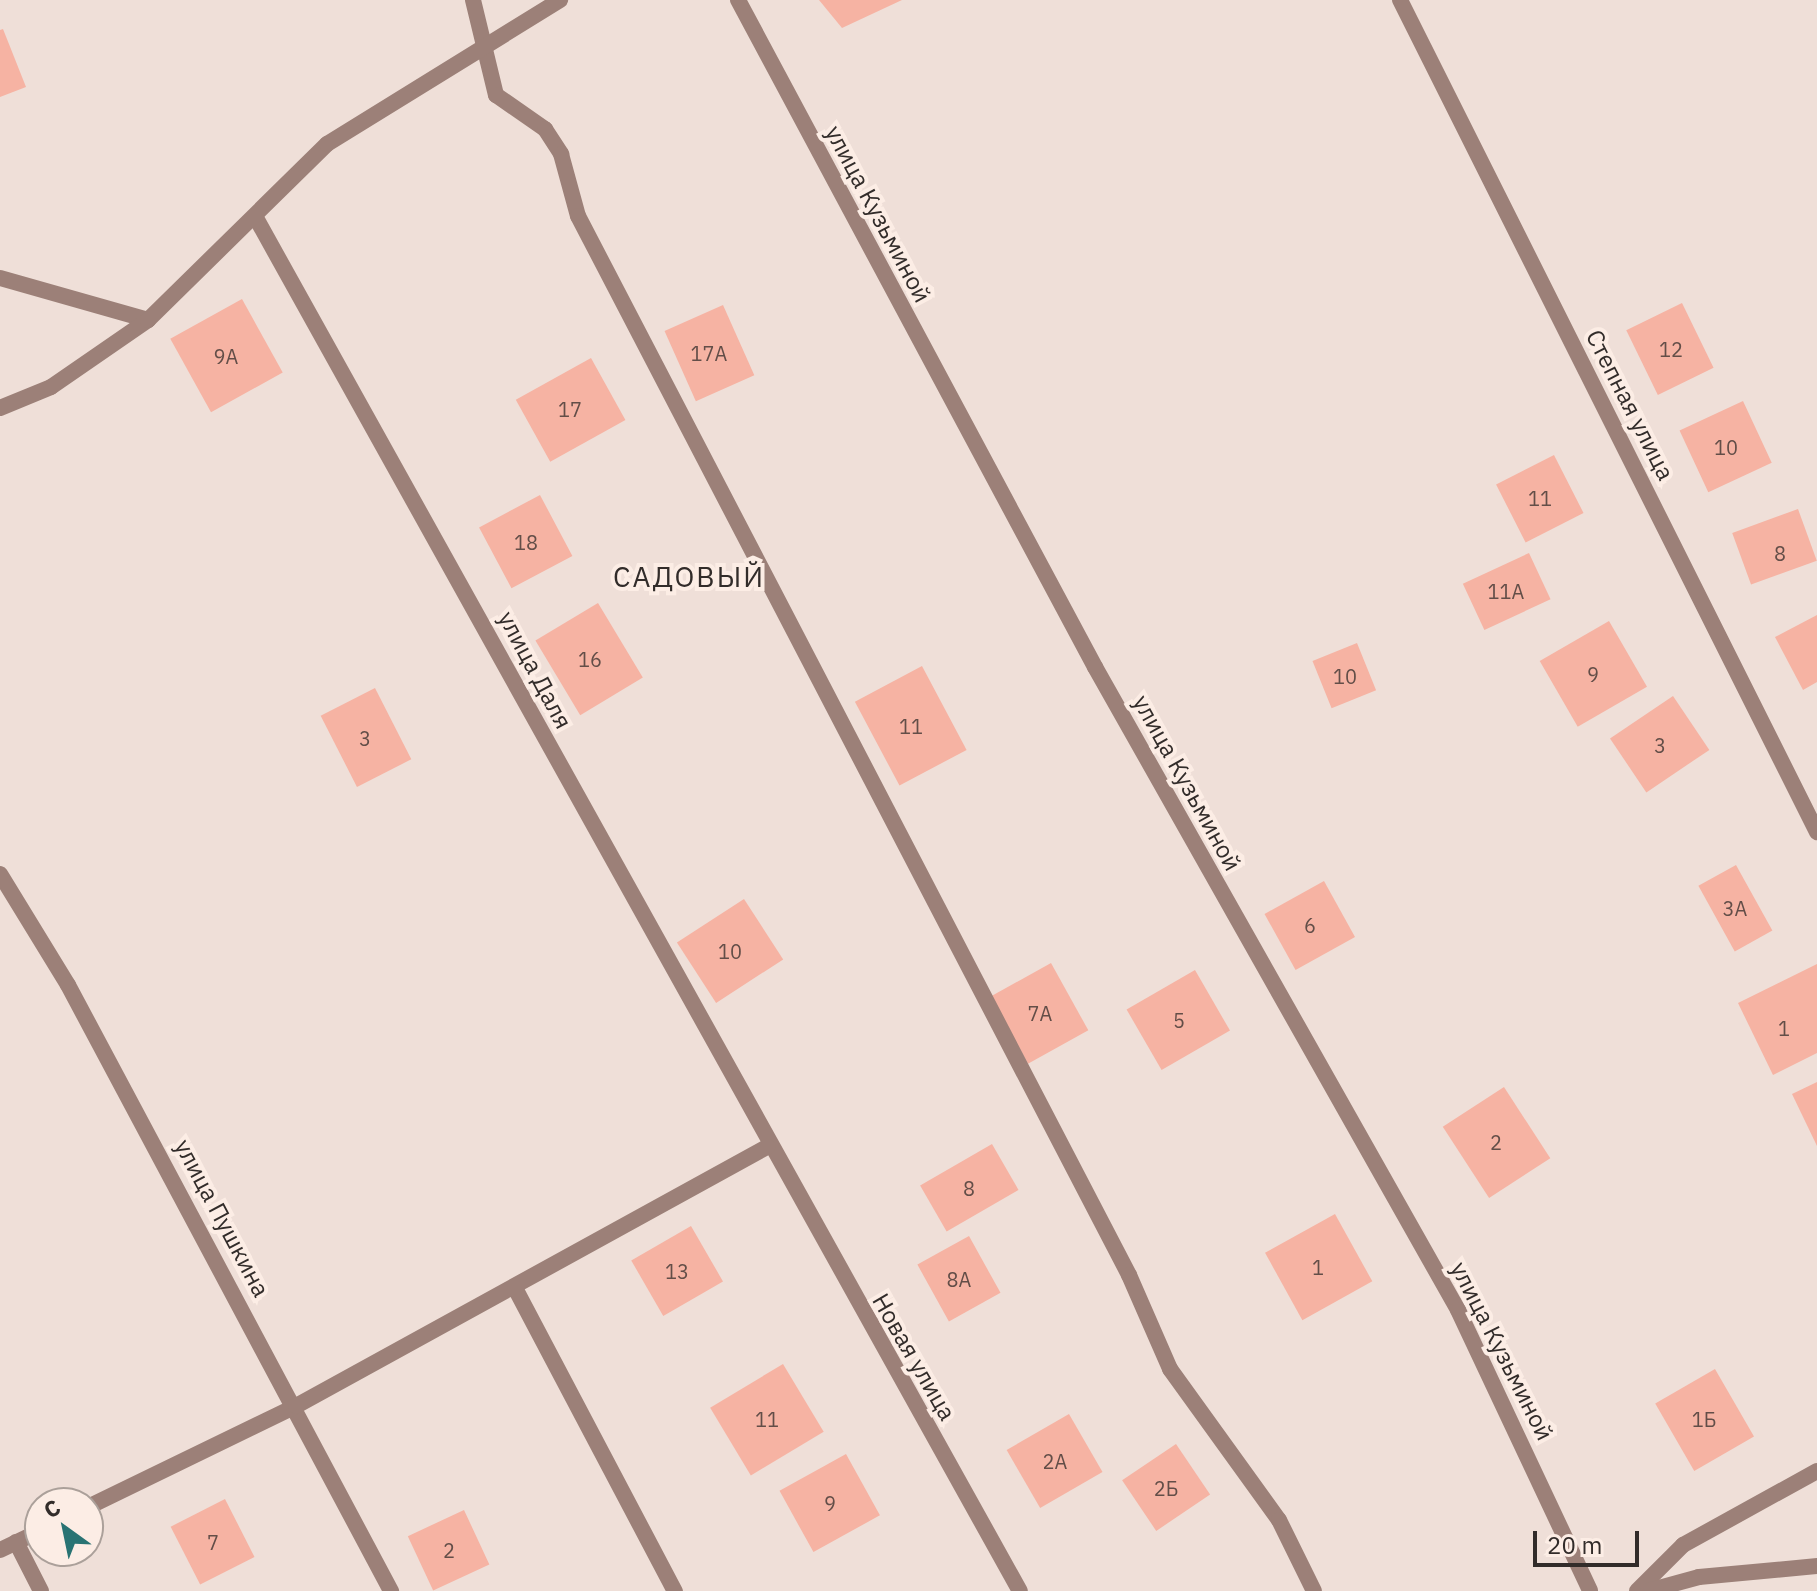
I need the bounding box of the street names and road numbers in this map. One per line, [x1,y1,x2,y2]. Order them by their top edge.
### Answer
street label: улица Кузьминой [819,121,937,307]
street label: Степная улица [1580,325,1680,485]
street label: улица Даля [492,606,578,734]
street label: улица Кузьминой [1127,690,1247,876]
street label: улица Пушкина [168,1134,276,1302]
street label: улица Кузьминой [1445,1257,1559,1445]
street label: Новая улица [866,1289,962,1425]

